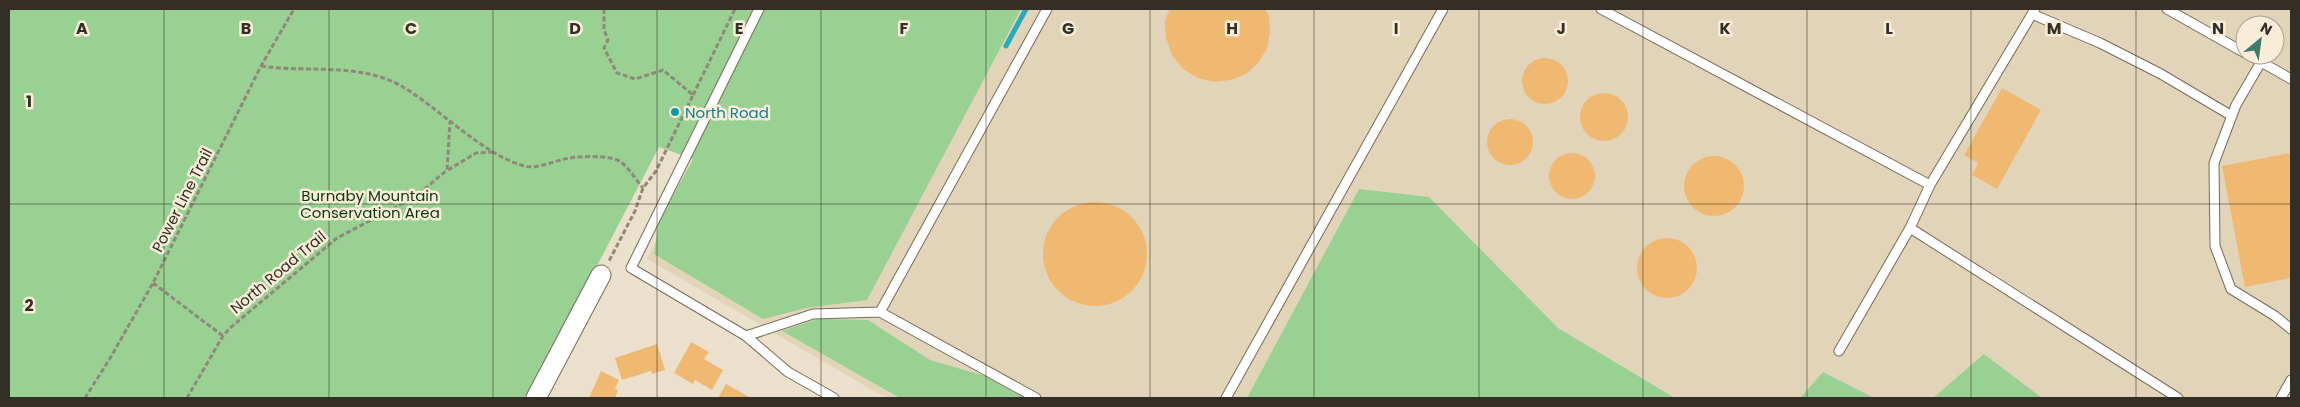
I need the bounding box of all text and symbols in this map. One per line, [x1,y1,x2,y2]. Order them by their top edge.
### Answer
north arrow [2235,15,2285,65]
text: A [76,17,88,40]
text: B [241,17,251,40]
text: C [405,17,417,40]
text: D [569,17,581,40]
text: E [735,17,743,40]
text: F [900,17,909,40]
text: G [1062,17,1074,40]
text: H [1226,17,1238,40]
text: I [1394,17,1398,40]
text: J [1556,17,1566,40]
text: K [1719,17,1731,40]
text: L [1885,17,1893,40]
text: M [2047,17,2061,40]
text: N [2212,17,2224,40]
text: N [2257,17,2276,40]
text: 1 [26,90,32,113]
place label: North Road [685,102,769,123]
marker: North Road [669,106,681,118]
street label: Power Line Trail [147,145,217,255]
park label: Burnaby Mountain Conservation Area [300,185,440,223]
street label: North Road Trail [226,226,330,318]
text: 2 [24,294,34,317]

